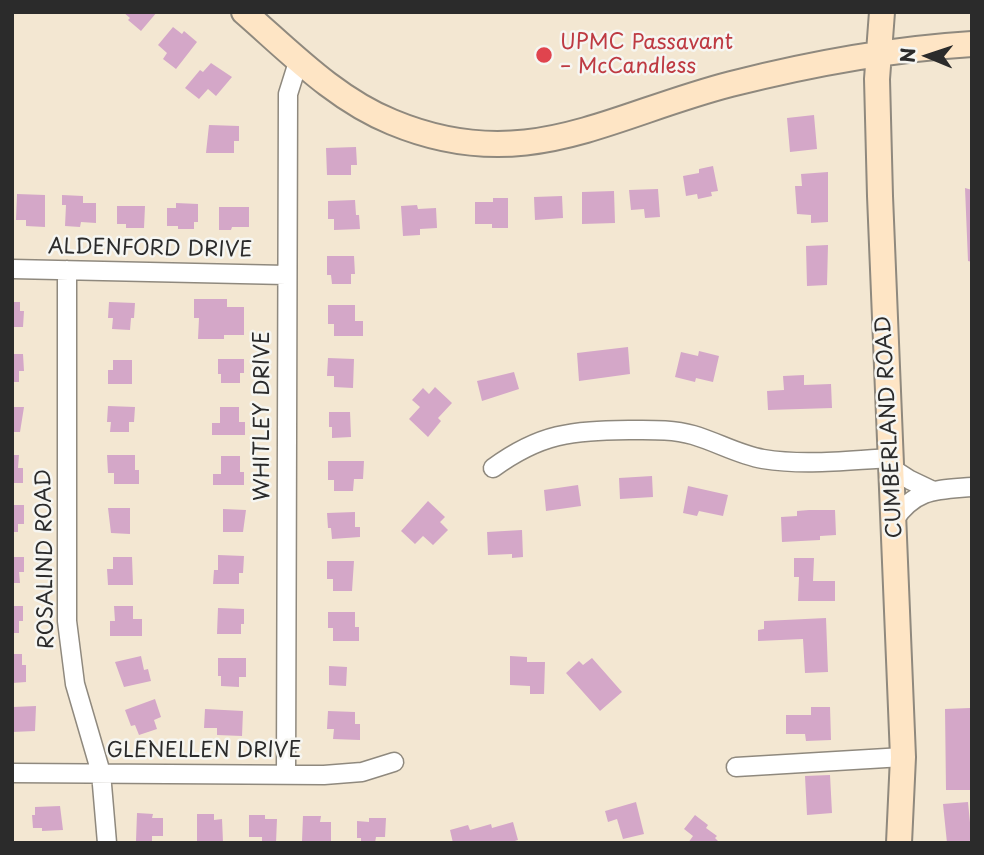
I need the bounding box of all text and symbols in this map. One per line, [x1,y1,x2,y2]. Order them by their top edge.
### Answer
north arrow [893,21,963,91]
place label: UPMC Passavant – McCandless [560,30,733,80]
marker: UPMC Passavant – McCandless [534,45,554,65]
text: N [893,47,921,63]
street label: ALDENFORD DRIVE [48,235,252,263]
street label: CUMBERLAND ROAD [872,315,908,539]
street label: WHITLEY DRIVE [250,331,276,501]
street label: ROSALIND ROAD [32,469,60,649]
street label: GLENELLEN DRIVE [107,738,301,764]

